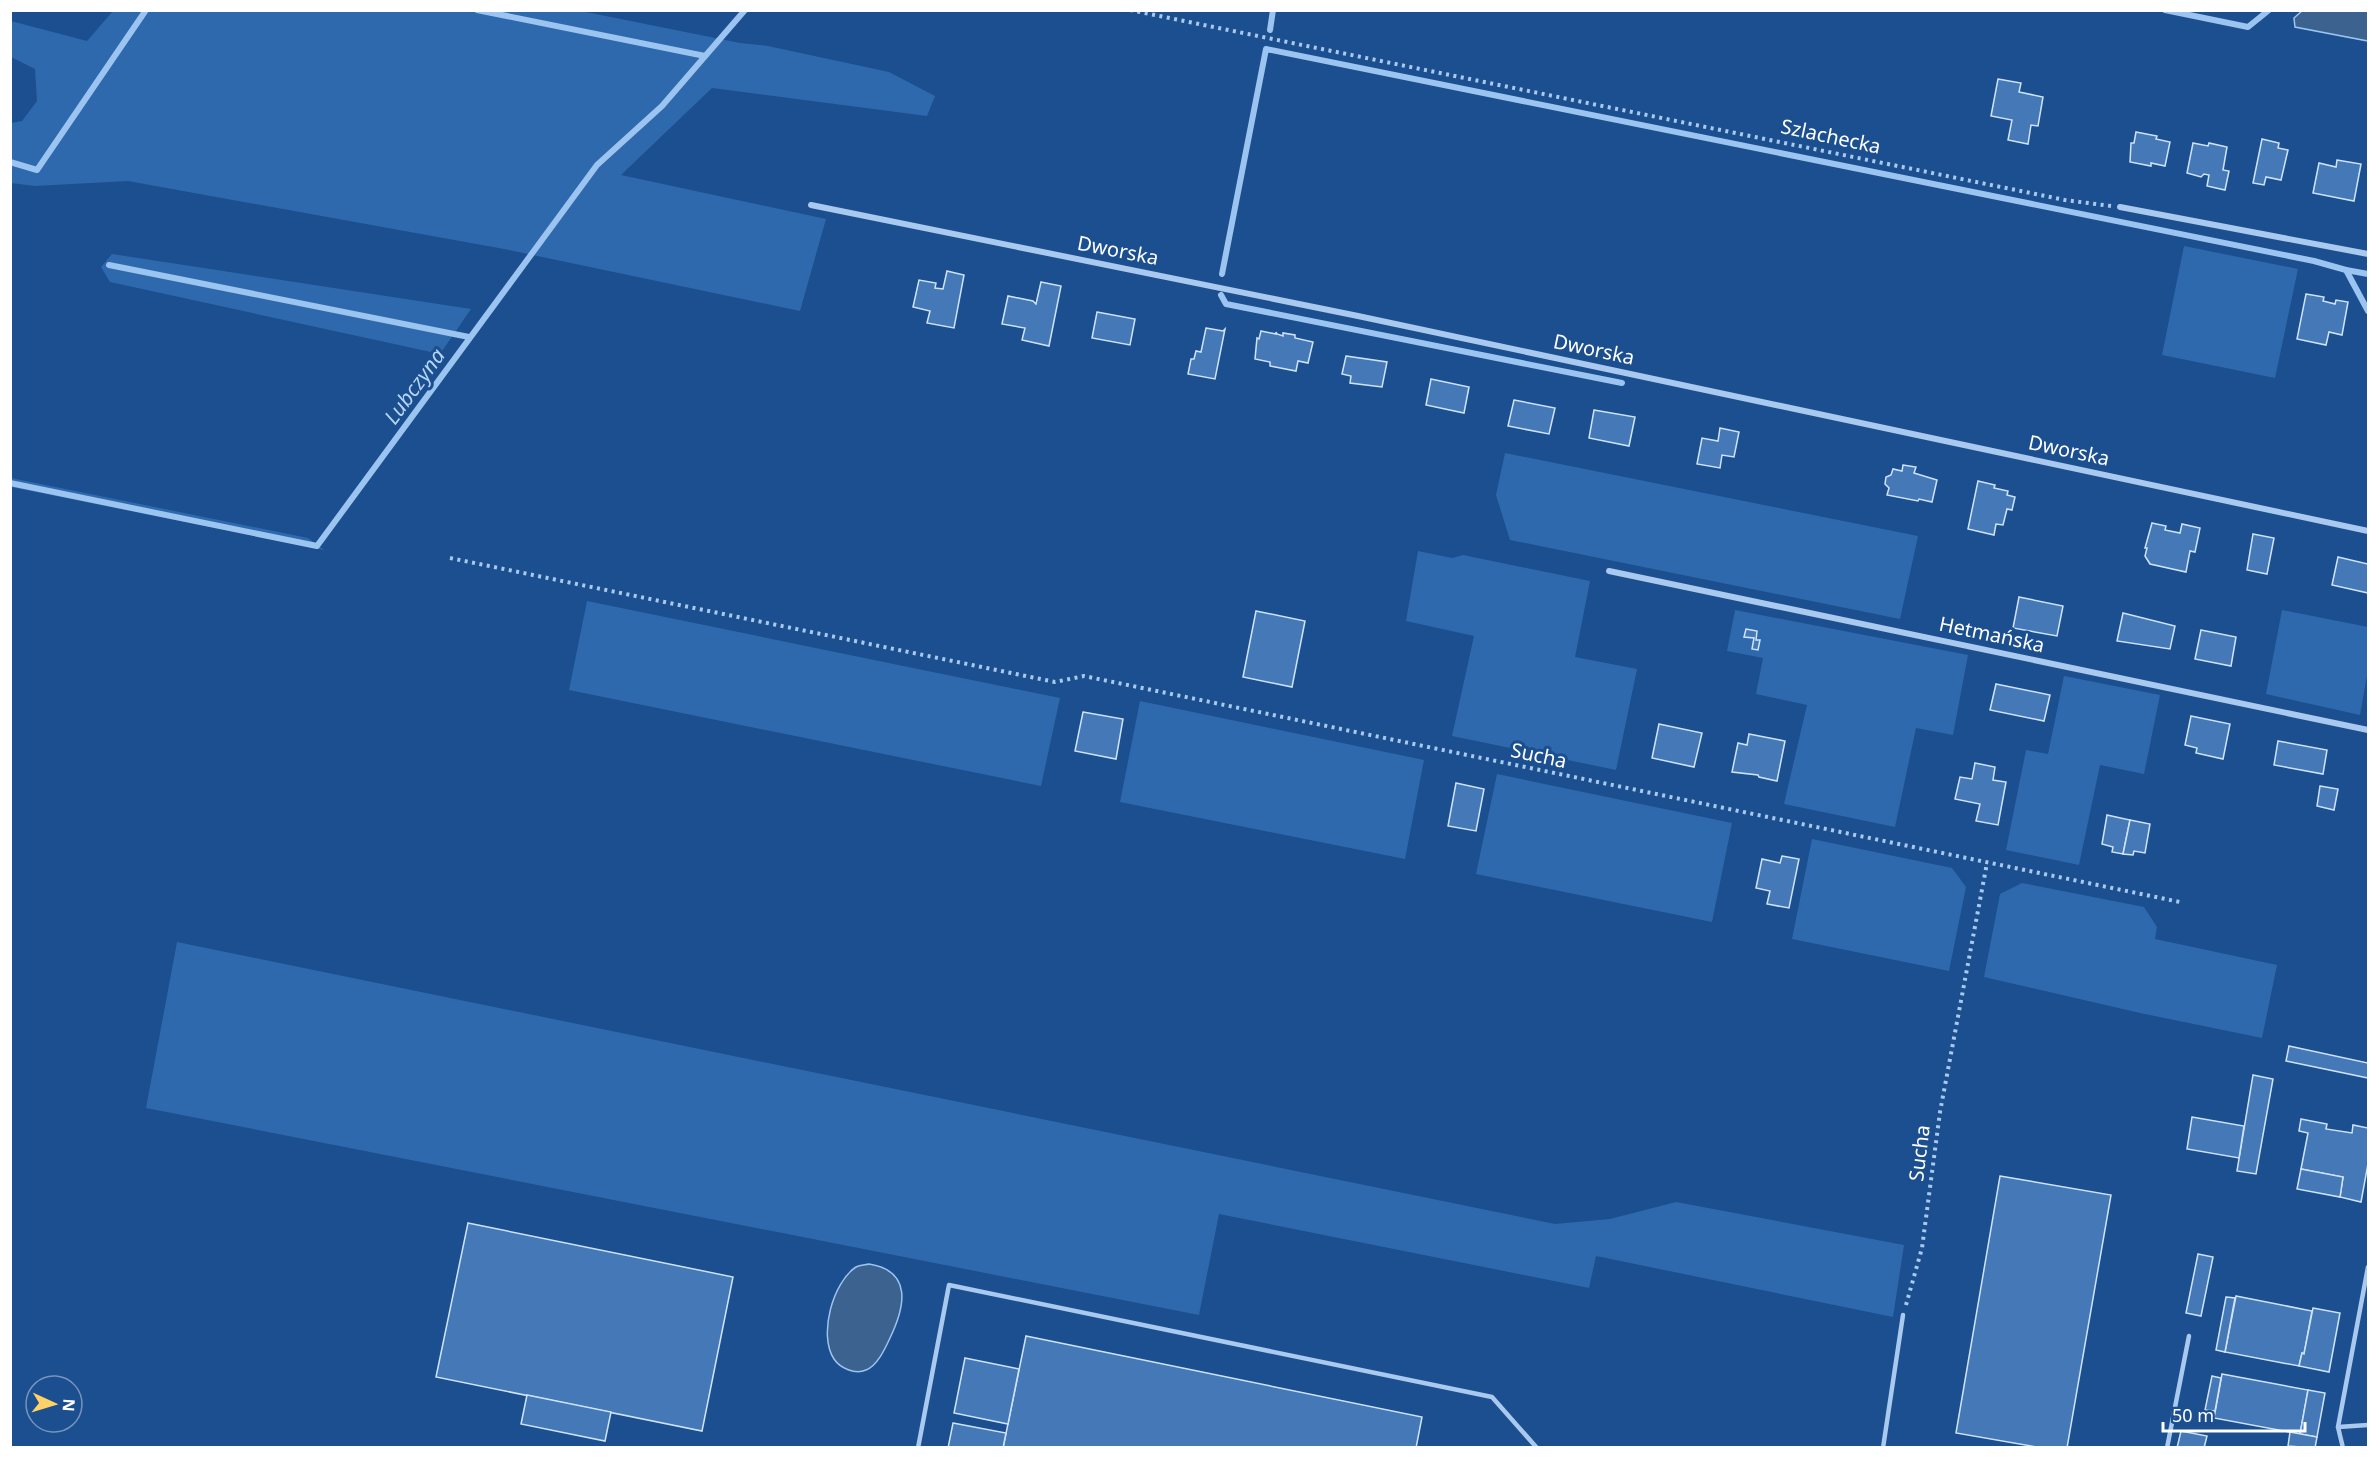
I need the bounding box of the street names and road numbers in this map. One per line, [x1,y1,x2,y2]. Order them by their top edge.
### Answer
street label: Szlachecka [1779,112,1883,160]
street label: Dworska [1075,229,1161,271]
street label: Dworska [1551,327,1637,371]
street label: Dworska [2026,428,2112,472]
street label: Hetmańska [1937,610,2047,658]
street label: Sucha [1509,736,1569,774]
street label: Sucha [1902,1123,1936,1183]

